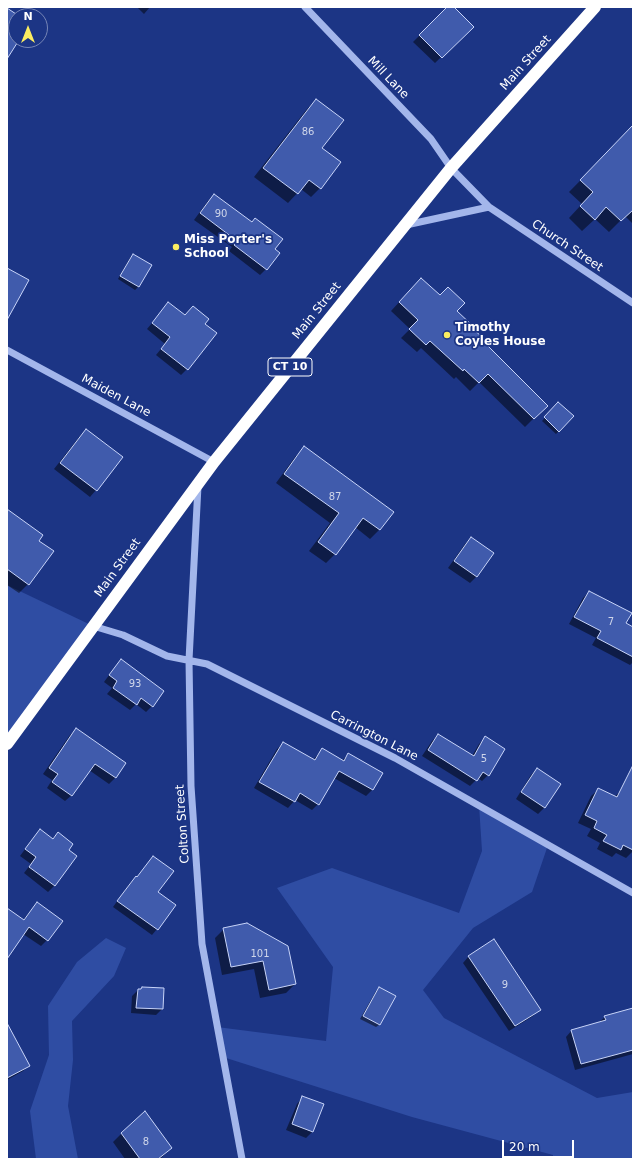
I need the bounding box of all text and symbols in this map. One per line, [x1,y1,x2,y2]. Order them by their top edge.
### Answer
north arrow [8,8,48,48]
text: N [23,10,33,23]
street label: Main Street [498,33,554,93]
street label: Mill Lane [364,54,412,102]
house number: 86 [302,126,314,138]
house number: 90 [215,208,227,220]
street label: Church Street [529,217,605,275]
place label: Miss Porter's School [184,233,272,261]
marker: Miss Porter's School [171,242,181,252]
street label: Main Street [290,280,344,342]
place label: Timothy Coyles House [455,321,546,349]
marker: Timothy Coyles House [442,330,452,340]
road number: CT 10 [268,358,312,376]
street label: Maiden Lane [79,372,153,420]
house number: 87 [329,491,341,503]
street label: Main Street [92,536,144,600]
house number: 7 [608,616,614,628]
house number: 93 [129,678,141,690]
street label: Carrington Lane [328,708,420,764]
house number: 5 [481,753,487,765]
street label: Colton Street [173,784,193,864]
house number: 101 [250,948,270,960]
house number: 9 [502,979,508,991]
scale bar [504,1132,576,1158]
house number: 8 [143,1136,149,1148]
text: 20 m [509,1140,540,1154]

